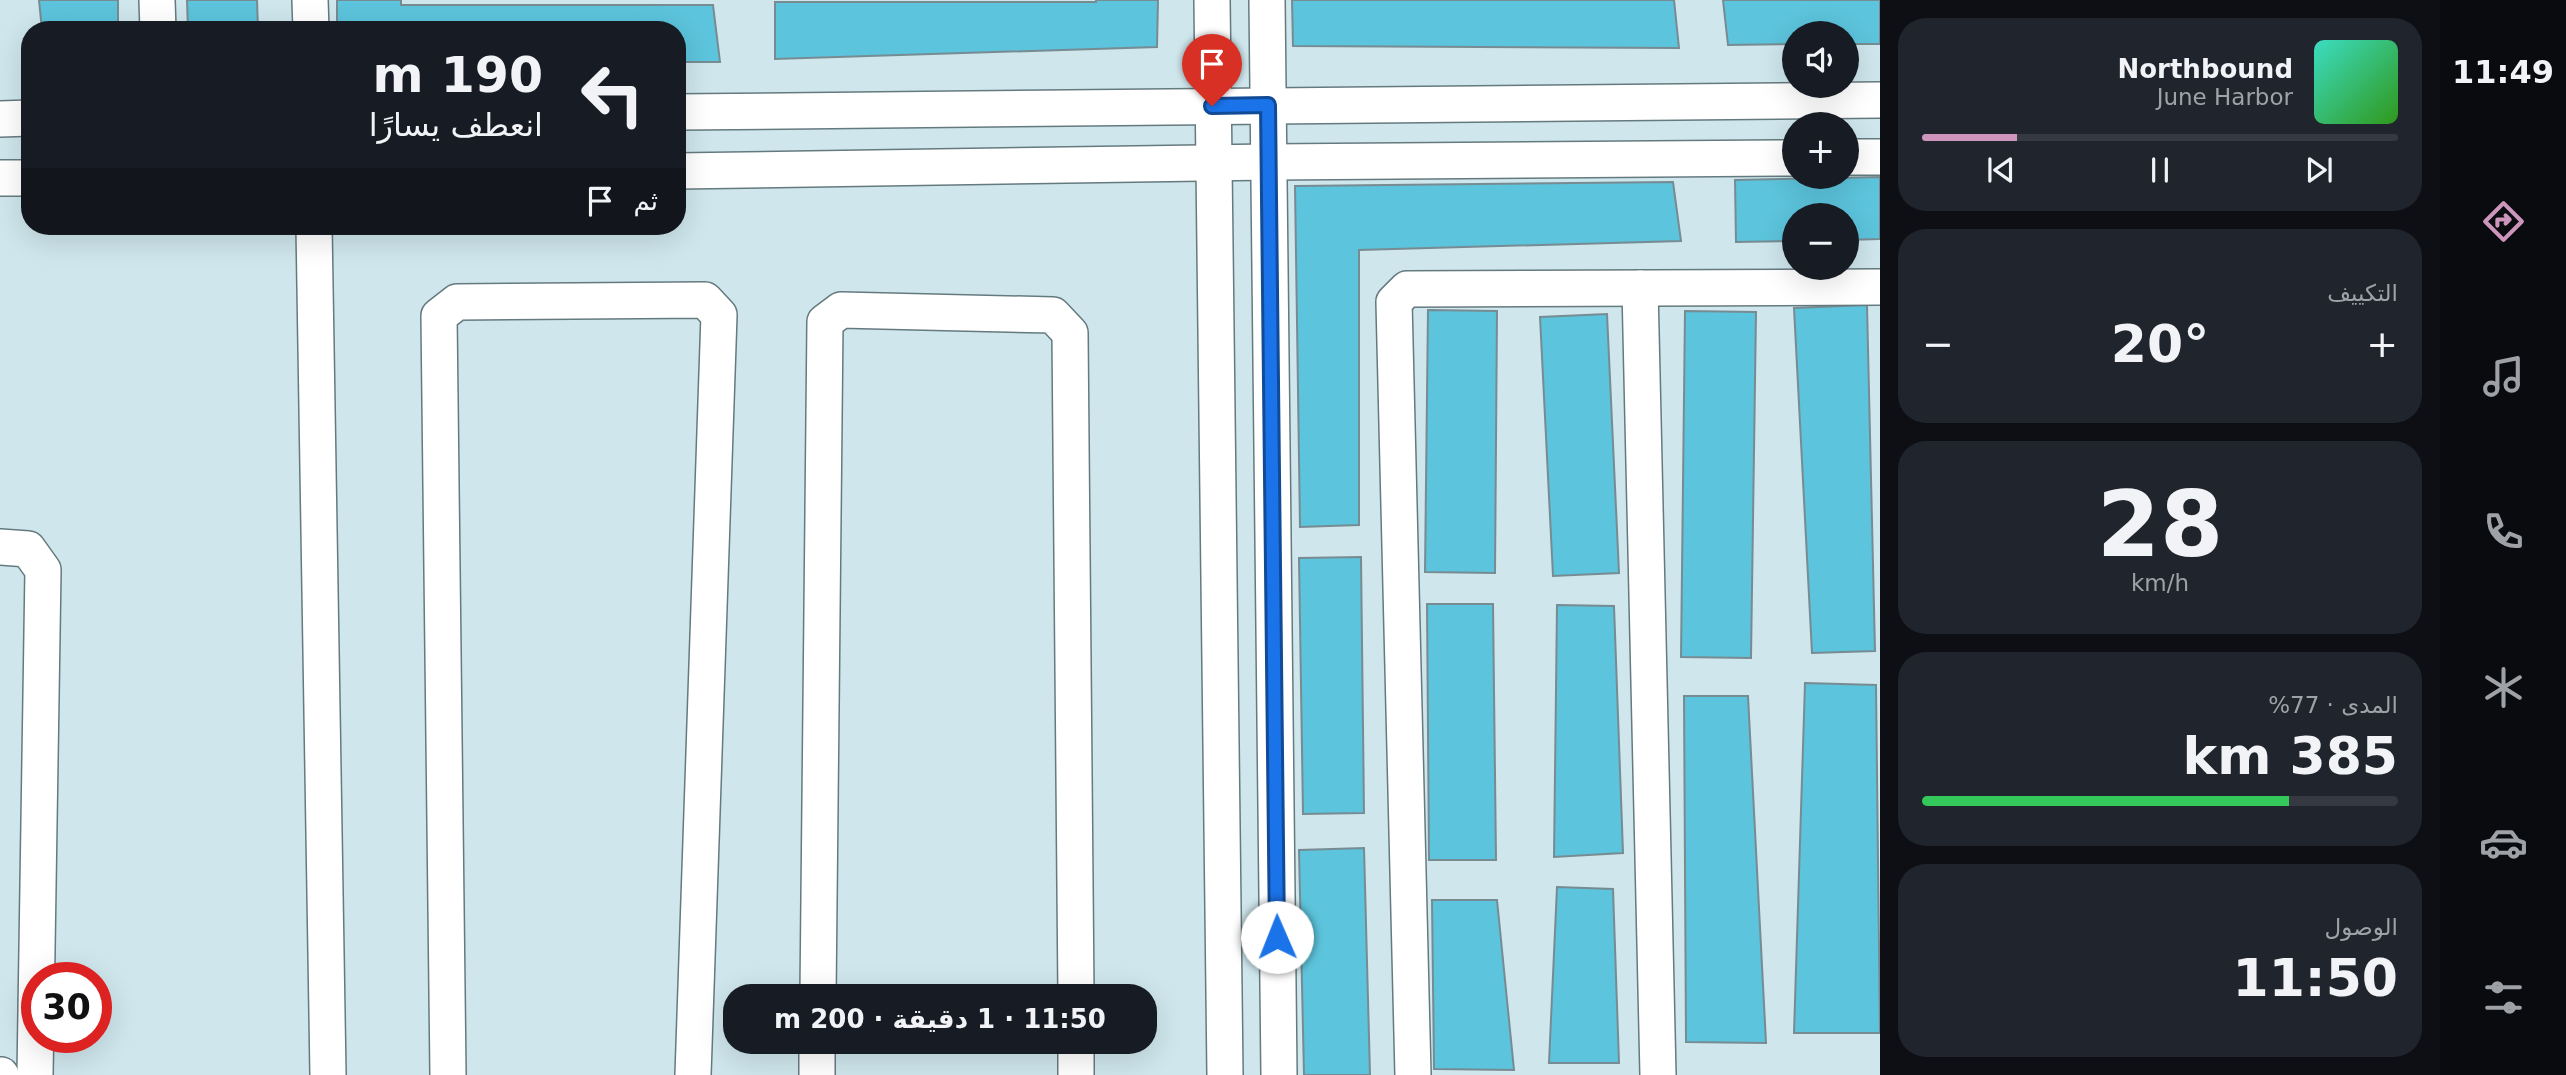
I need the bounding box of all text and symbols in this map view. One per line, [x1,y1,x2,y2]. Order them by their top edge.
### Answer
map controls [1782,21,1859,280]
button: sound [1782,21,1859,98]
pin [1182,34,1242,106]
icon: arrive [1193,45,1231,83]
text: 190 m [373,47,543,104]
icon: left [567,49,658,140]
text: 11:49 [2452,53,2554,91]
text: Northbound [2118,54,2293,84]
text: June Harbor [2157,84,2293,110]
text: انعطف يسارًا [369,106,543,144]
button: + [1782,112,1859,189]
icon: previous [1982,151,2020,189]
icon: pause [2141,151,2179,189]
icon: next [2300,151,2338,189]
icon: arrive [581,182,619,220]
text: ثم [633,186,658,216]
icon: directions [2479,197,2528,246]
button: − [1782,203,1859,280]
text: التكييف [2327,280,2398,306]
text: 20° [2111,314,2209,374]
text: − [1922,322,1954,366]
text: + [2366,322,2398,366]
icon: music [2479,352,2528,401]
text: 28 [2097,472,2223,577]
icon: phone [2479,507,2528,556]
text: km/h [2131,570,2189,596]
icon: climate [2479,663,2528,712]
text: المدى · 77% [2268,692,2398,718]
text: 385 km [2183,726,2398,786]
icon: car [2479,818,2528,867]
position arrow [1240,900,1314,974]
text: الوصول [2325,914,2398,940]
text: 11:50 [2232,948,2398,1008]
speed limit sign: 30 [21,962,112,1053]
icon: filters [2479,973,2528,1022]
text: 11:50 · 1 دقيقة · 200 m [774,1004,1106,1034]

